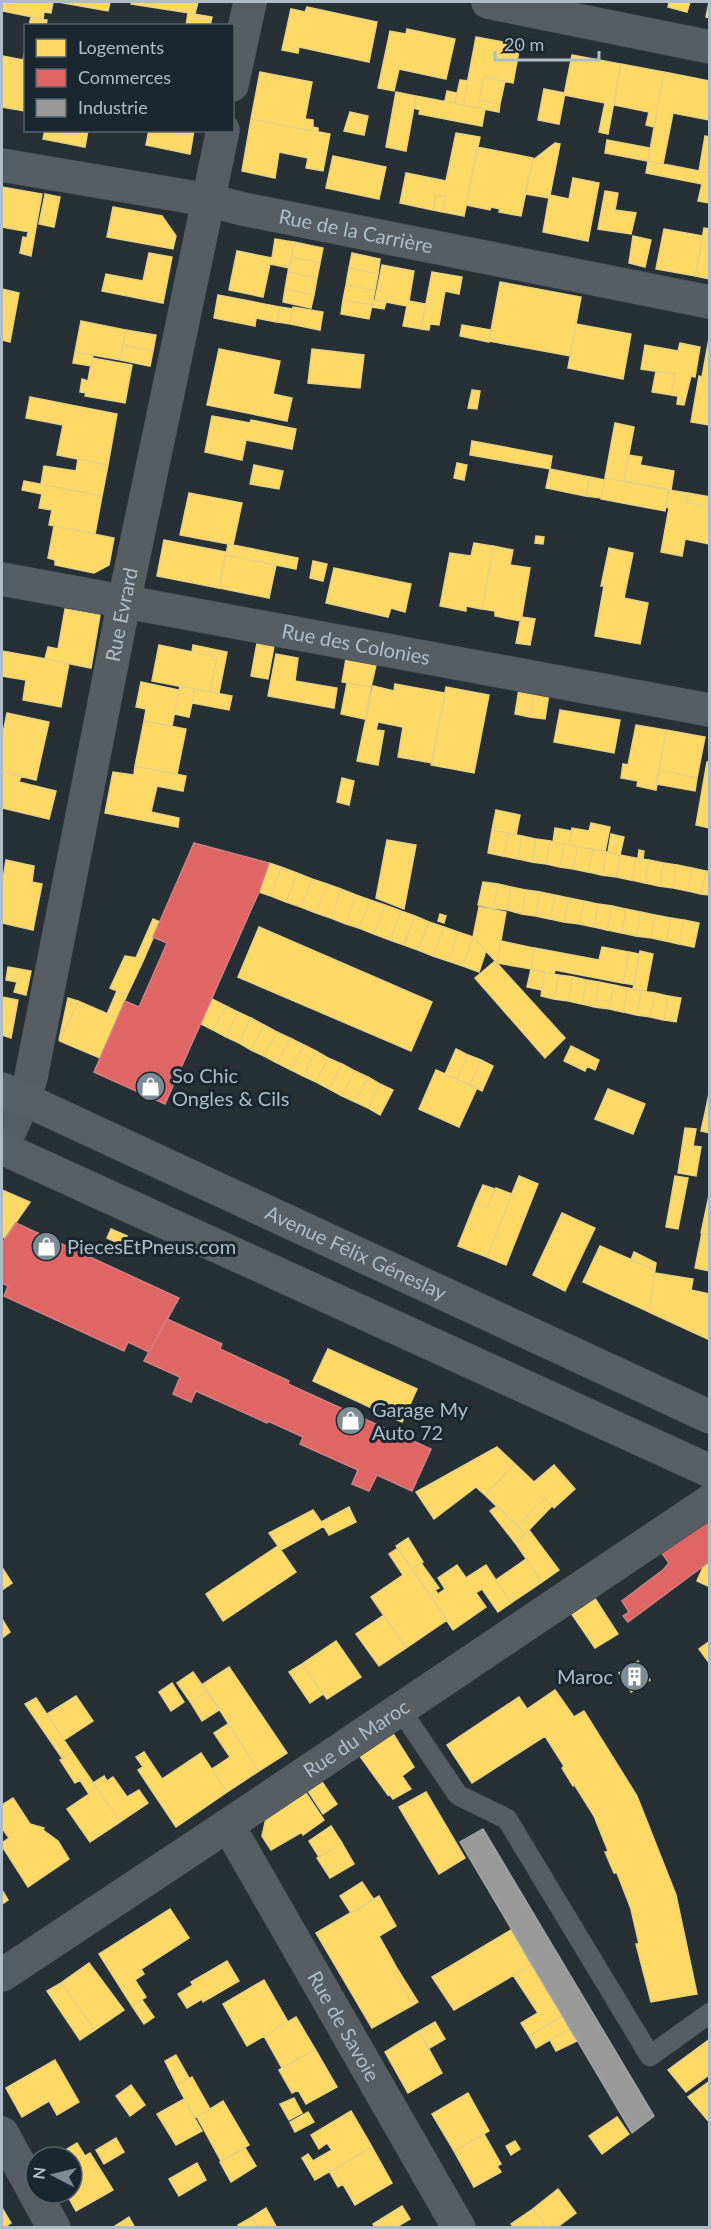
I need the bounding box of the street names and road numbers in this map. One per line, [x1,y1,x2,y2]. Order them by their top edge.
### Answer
street label: Rue de la Carrière [277,203,435,258]
street label: Rue Evrard [100,565,142,664]
street label: Rue des Colonies [280,618,432,669]
street label: Avenue Félix Géneslay [262,1200,451,1305]
street label: Rue du Maroc [298,1693,414,1782]
street label: Rue de Savoie [303,1966,385,2085]

